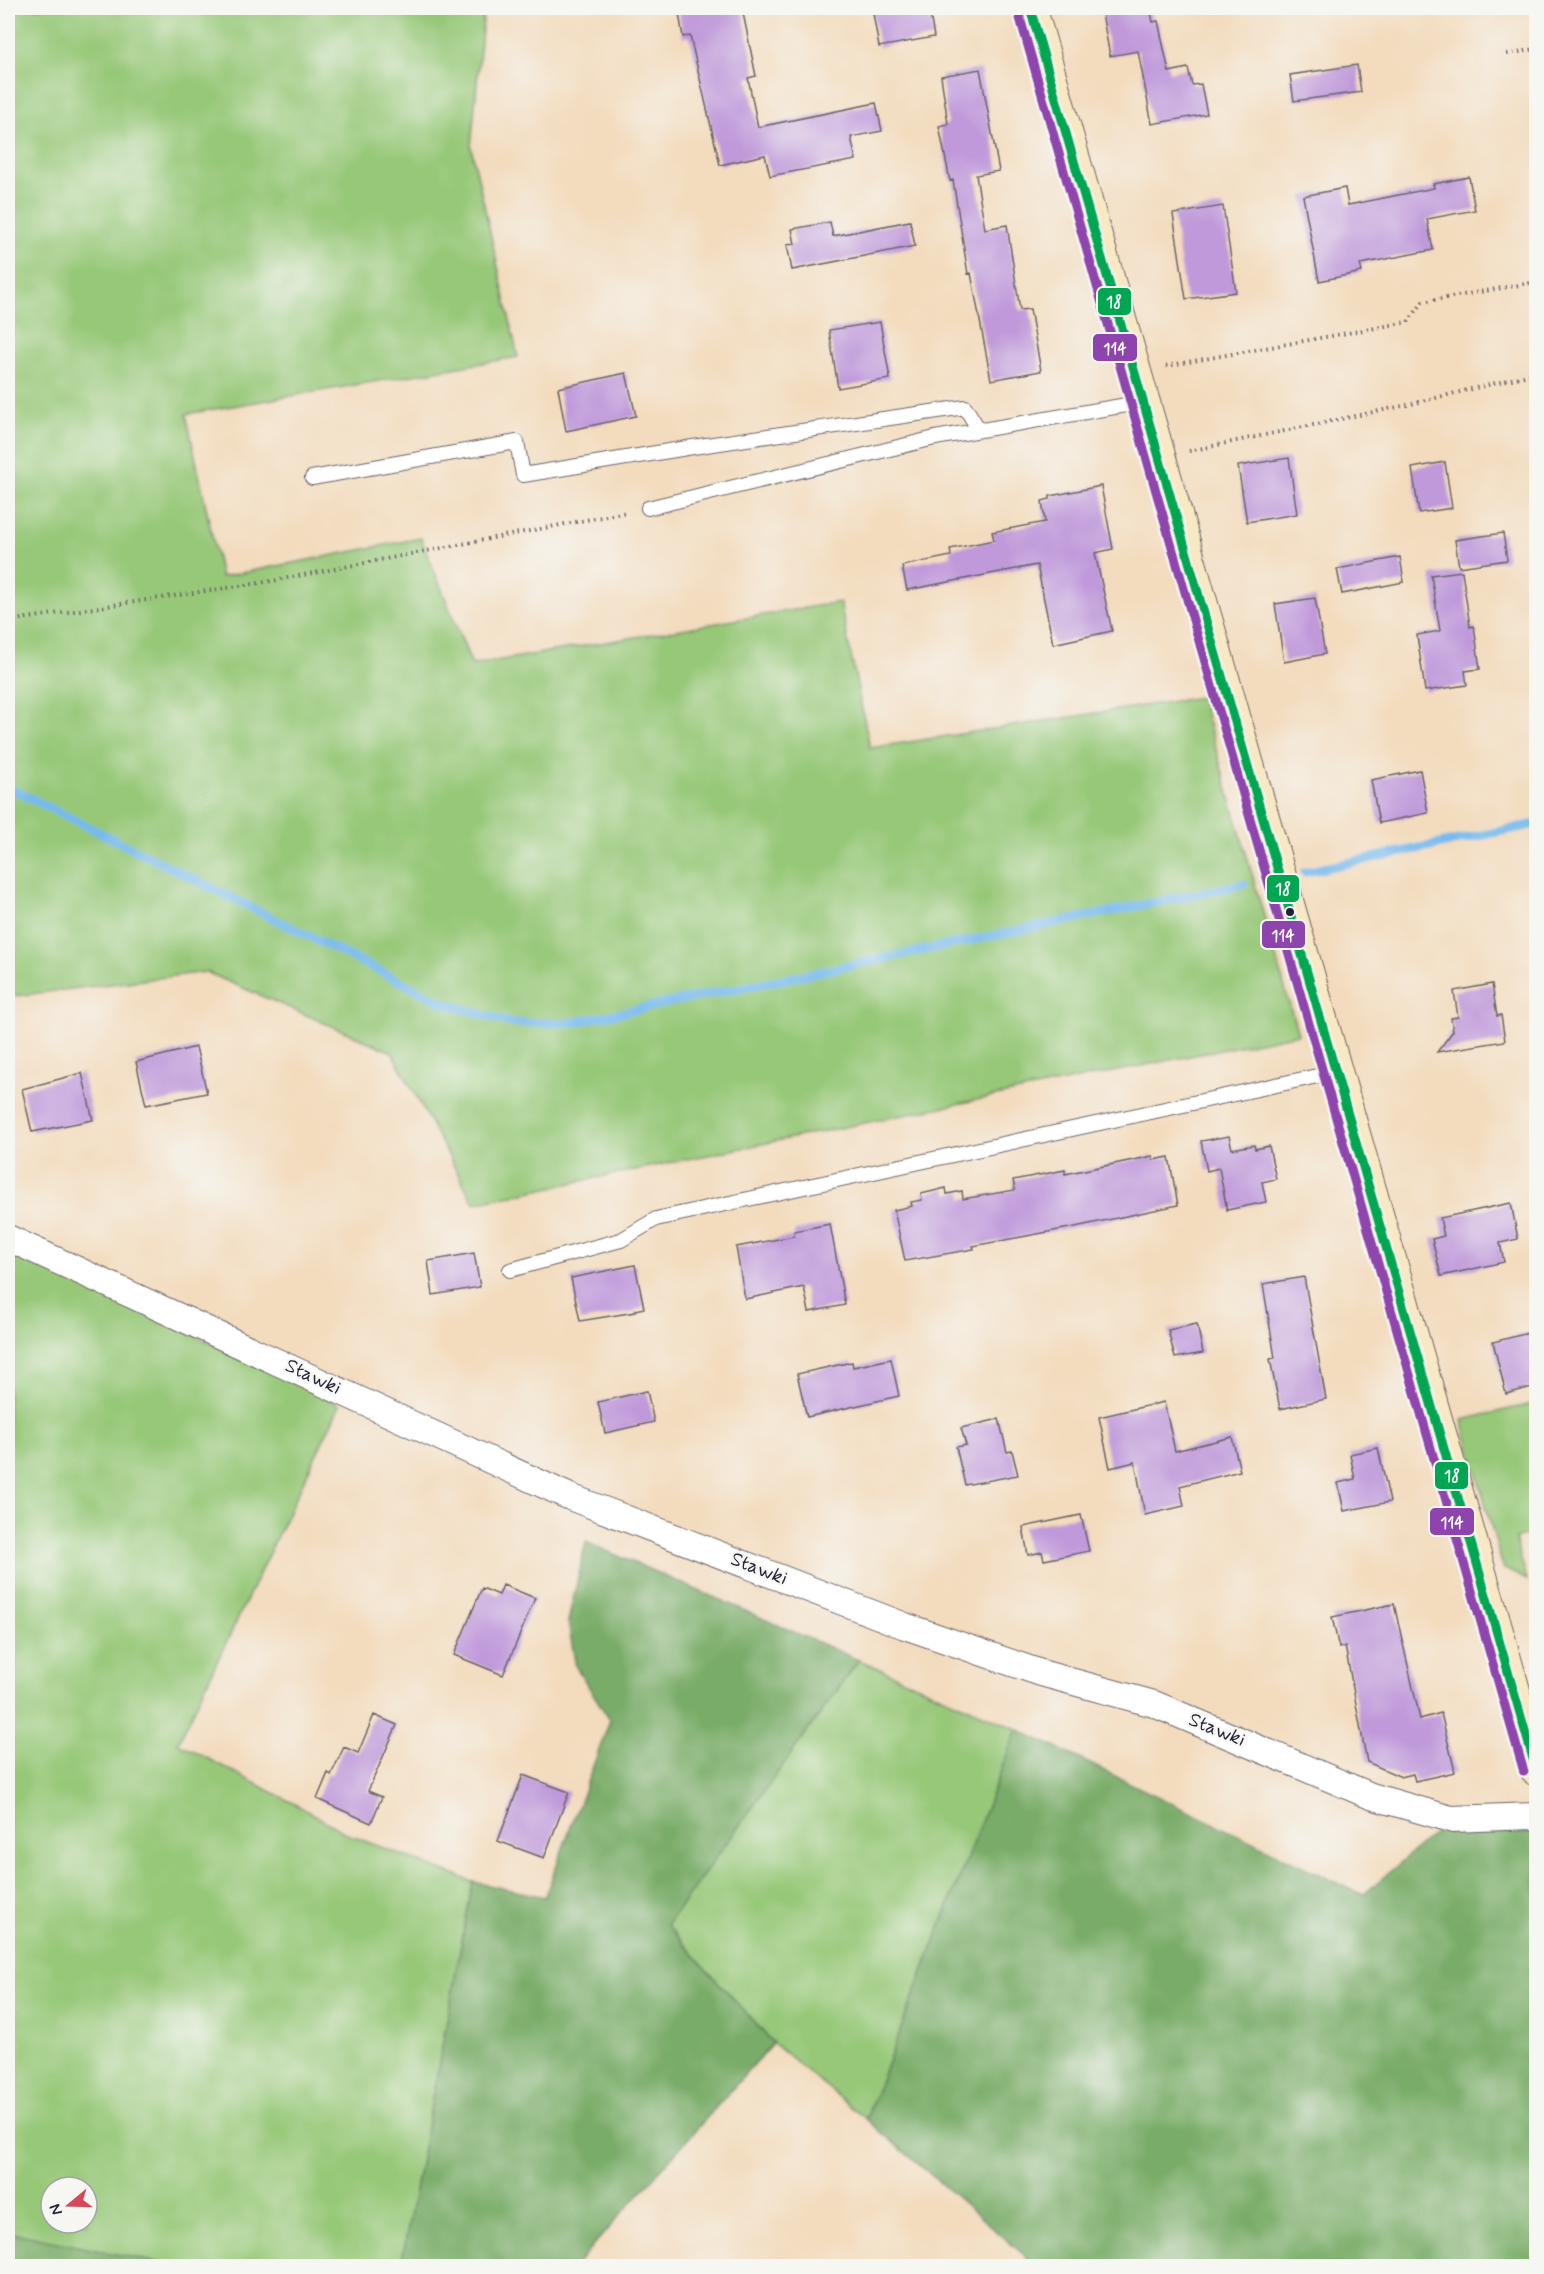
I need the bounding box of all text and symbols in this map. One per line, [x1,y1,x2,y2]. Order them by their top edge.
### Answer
line badge: 18 [1097,287,1132,316]
text: 18 [1106,292,1122,313]
line badge: 114 [1092,333,1138,362]
text: 114 [1103,339,1127,360]
line badge: 18 [1266,874,1300,903]
text: 18 [1275,879,1291,900]
unlabelled marker [1284,906,1296,918]
line badge: 114 [1261,920,1306,949]
text: 114 [1271,926,1295,947]
street label: Stawki [281,1352,345,1402]
line badge: 18 [1434,1461,1469,1490]
text: 18 [1444,1466,1460,1487]
line badge: 114 [1429,1507,1475,1536]
text: 114 [1440,1513,1464,1534]
street label: Stawki [727,1546,791,1592]
street label: Stawki [1185,1706,1249,1754]
north arrow [39,2175,99,2235]
text: N [45,2201,68,2218]

